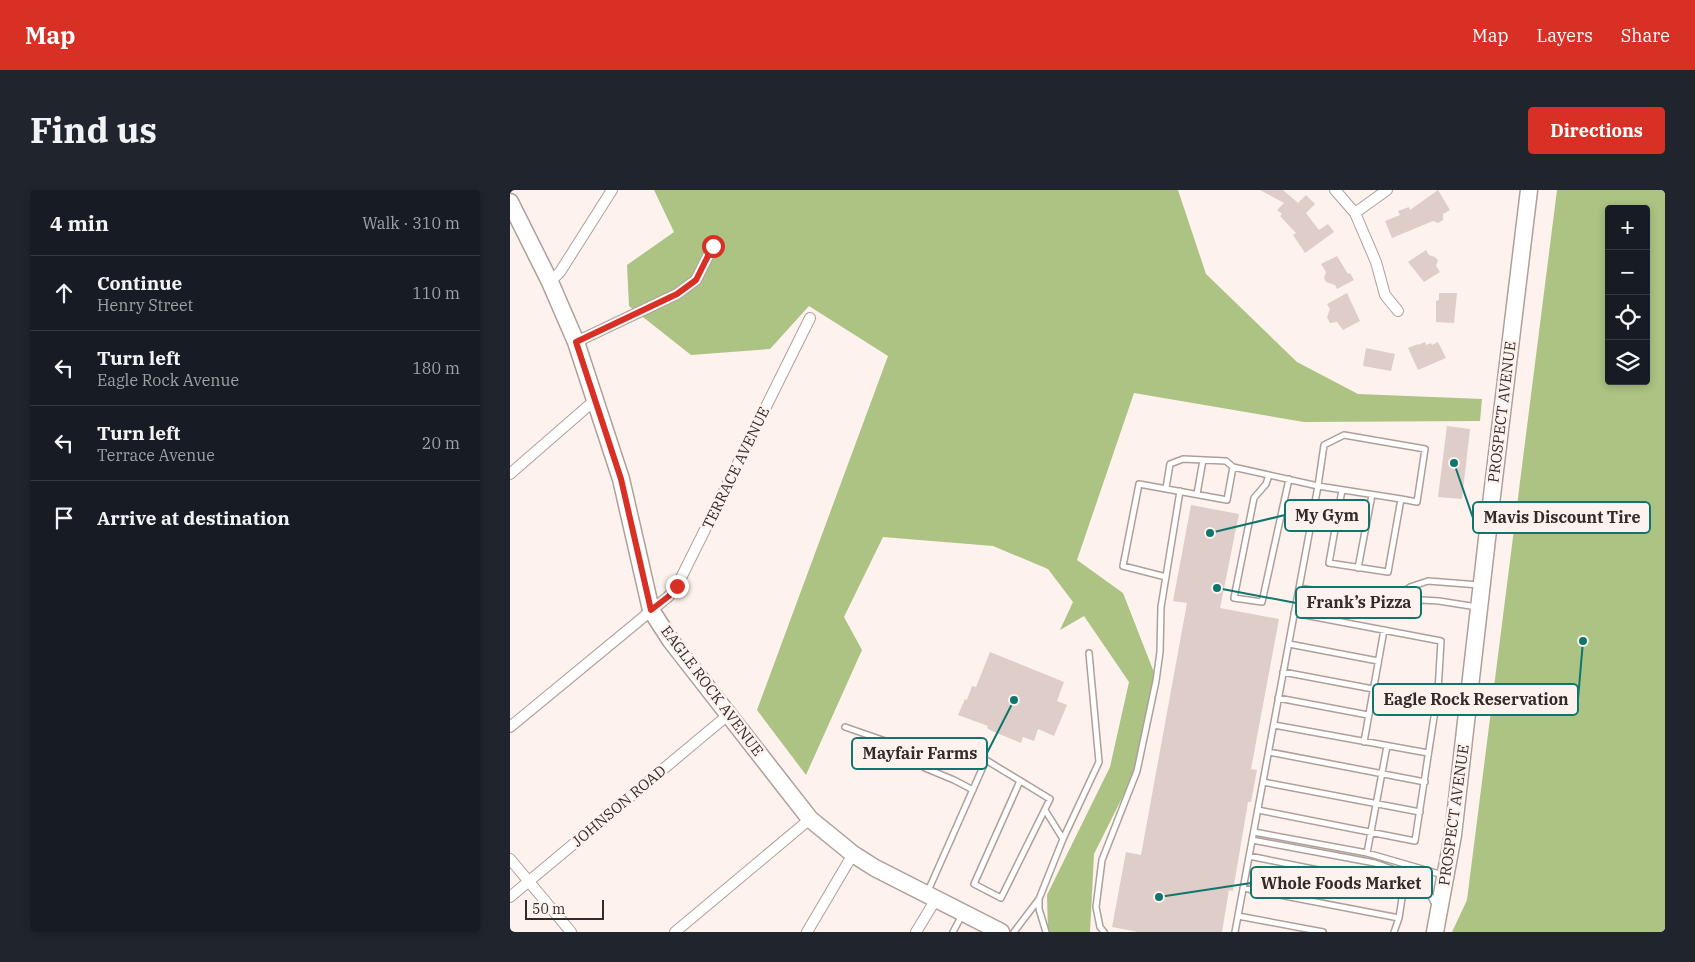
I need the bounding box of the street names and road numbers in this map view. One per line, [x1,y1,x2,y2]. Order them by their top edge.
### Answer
street label: PROSPECT AVENUE [1483,340,1520,484]
street label: TERRACE AVENUE [698,403,773,532]
street label: EAGLE ROCK AVENUE [657,622,768,760]
street label: PROSPECT AVENUE [1434,743,1473,887]
street label: JOHNSON ROAD [568,761,670,850]

